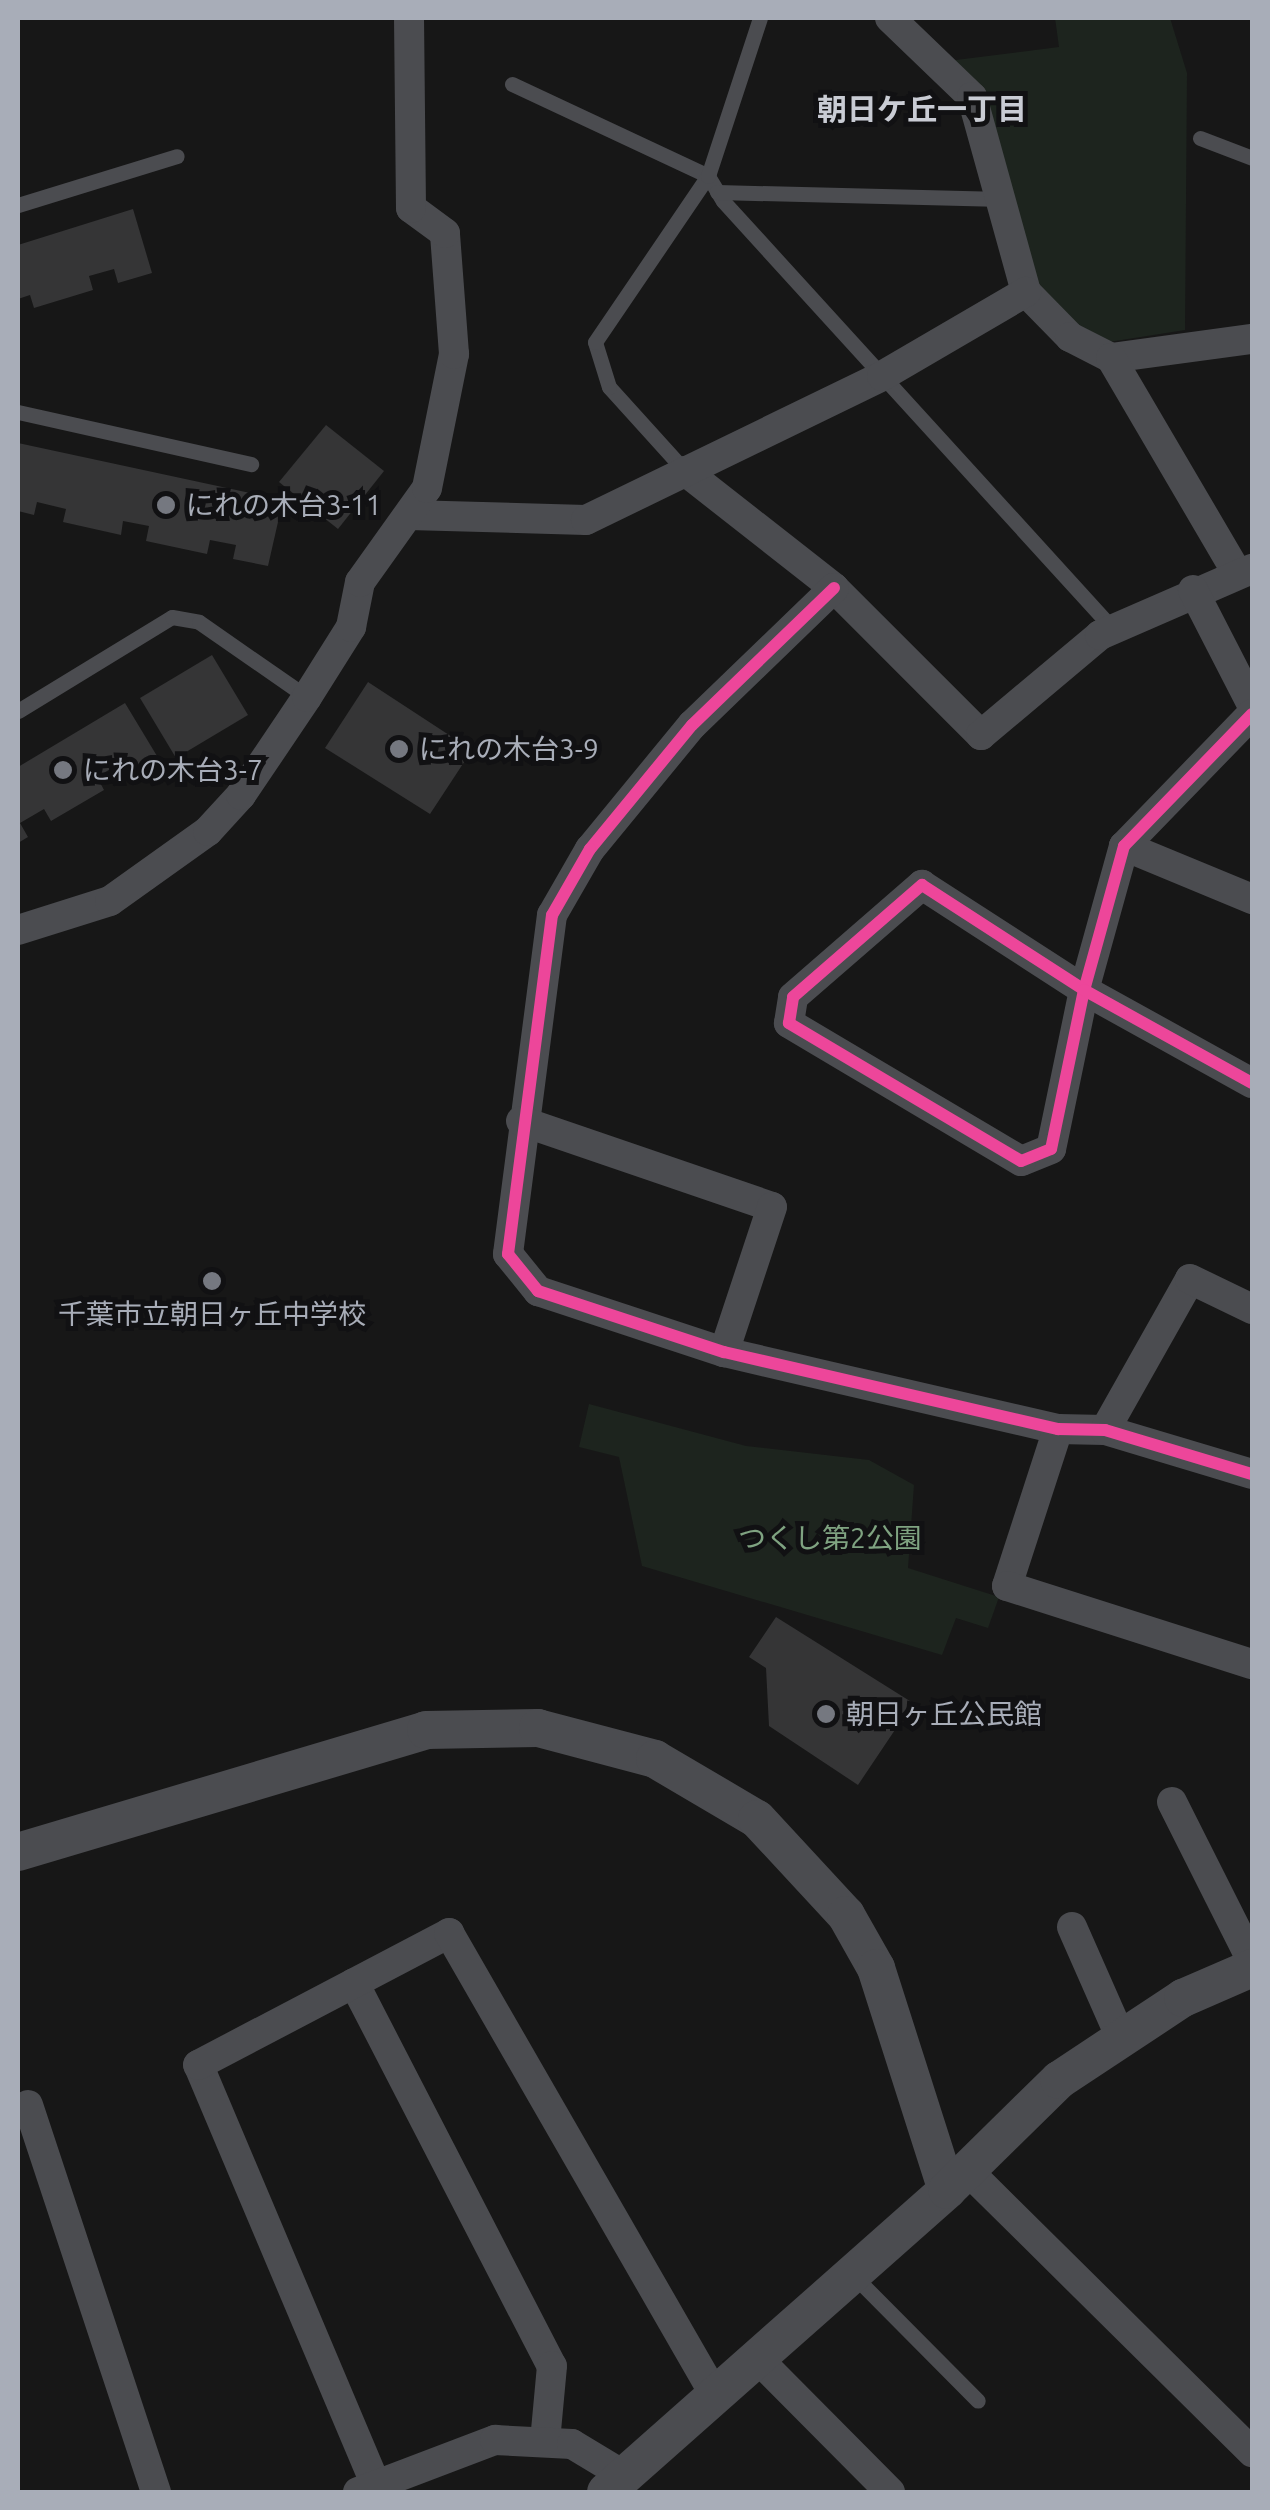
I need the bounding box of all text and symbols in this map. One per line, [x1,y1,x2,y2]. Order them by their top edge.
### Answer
district label: 朝日ケ丘一丁目 [817,91,1027,127]
place label: にれの木台3-11 [186,488,381,522]
marker: にれの木台3-11 [155,494,177,516]
place label: にれの木台3-9 [419,732,599,766]
marker: にれの木台3-9 [388,738,410,760]
place label: にれの木台3-7 [83,753,263,787]
marker: にれの木台3-7 [52,759,74,781]
marker: 千葉市立朝日ヶ丘中学校 [201,1270,223,1292]
place label: 千葉市立朝日ヶ丘中学校 [58,1297,366,1331]
park label: つくし第2公園 [738,1521,922,1555]
place label: 朝日ヶ丘公民館 [846,1697,1042,1731]
marker: 朝日ヶ丘公民館 [815,1703,837,1725]

